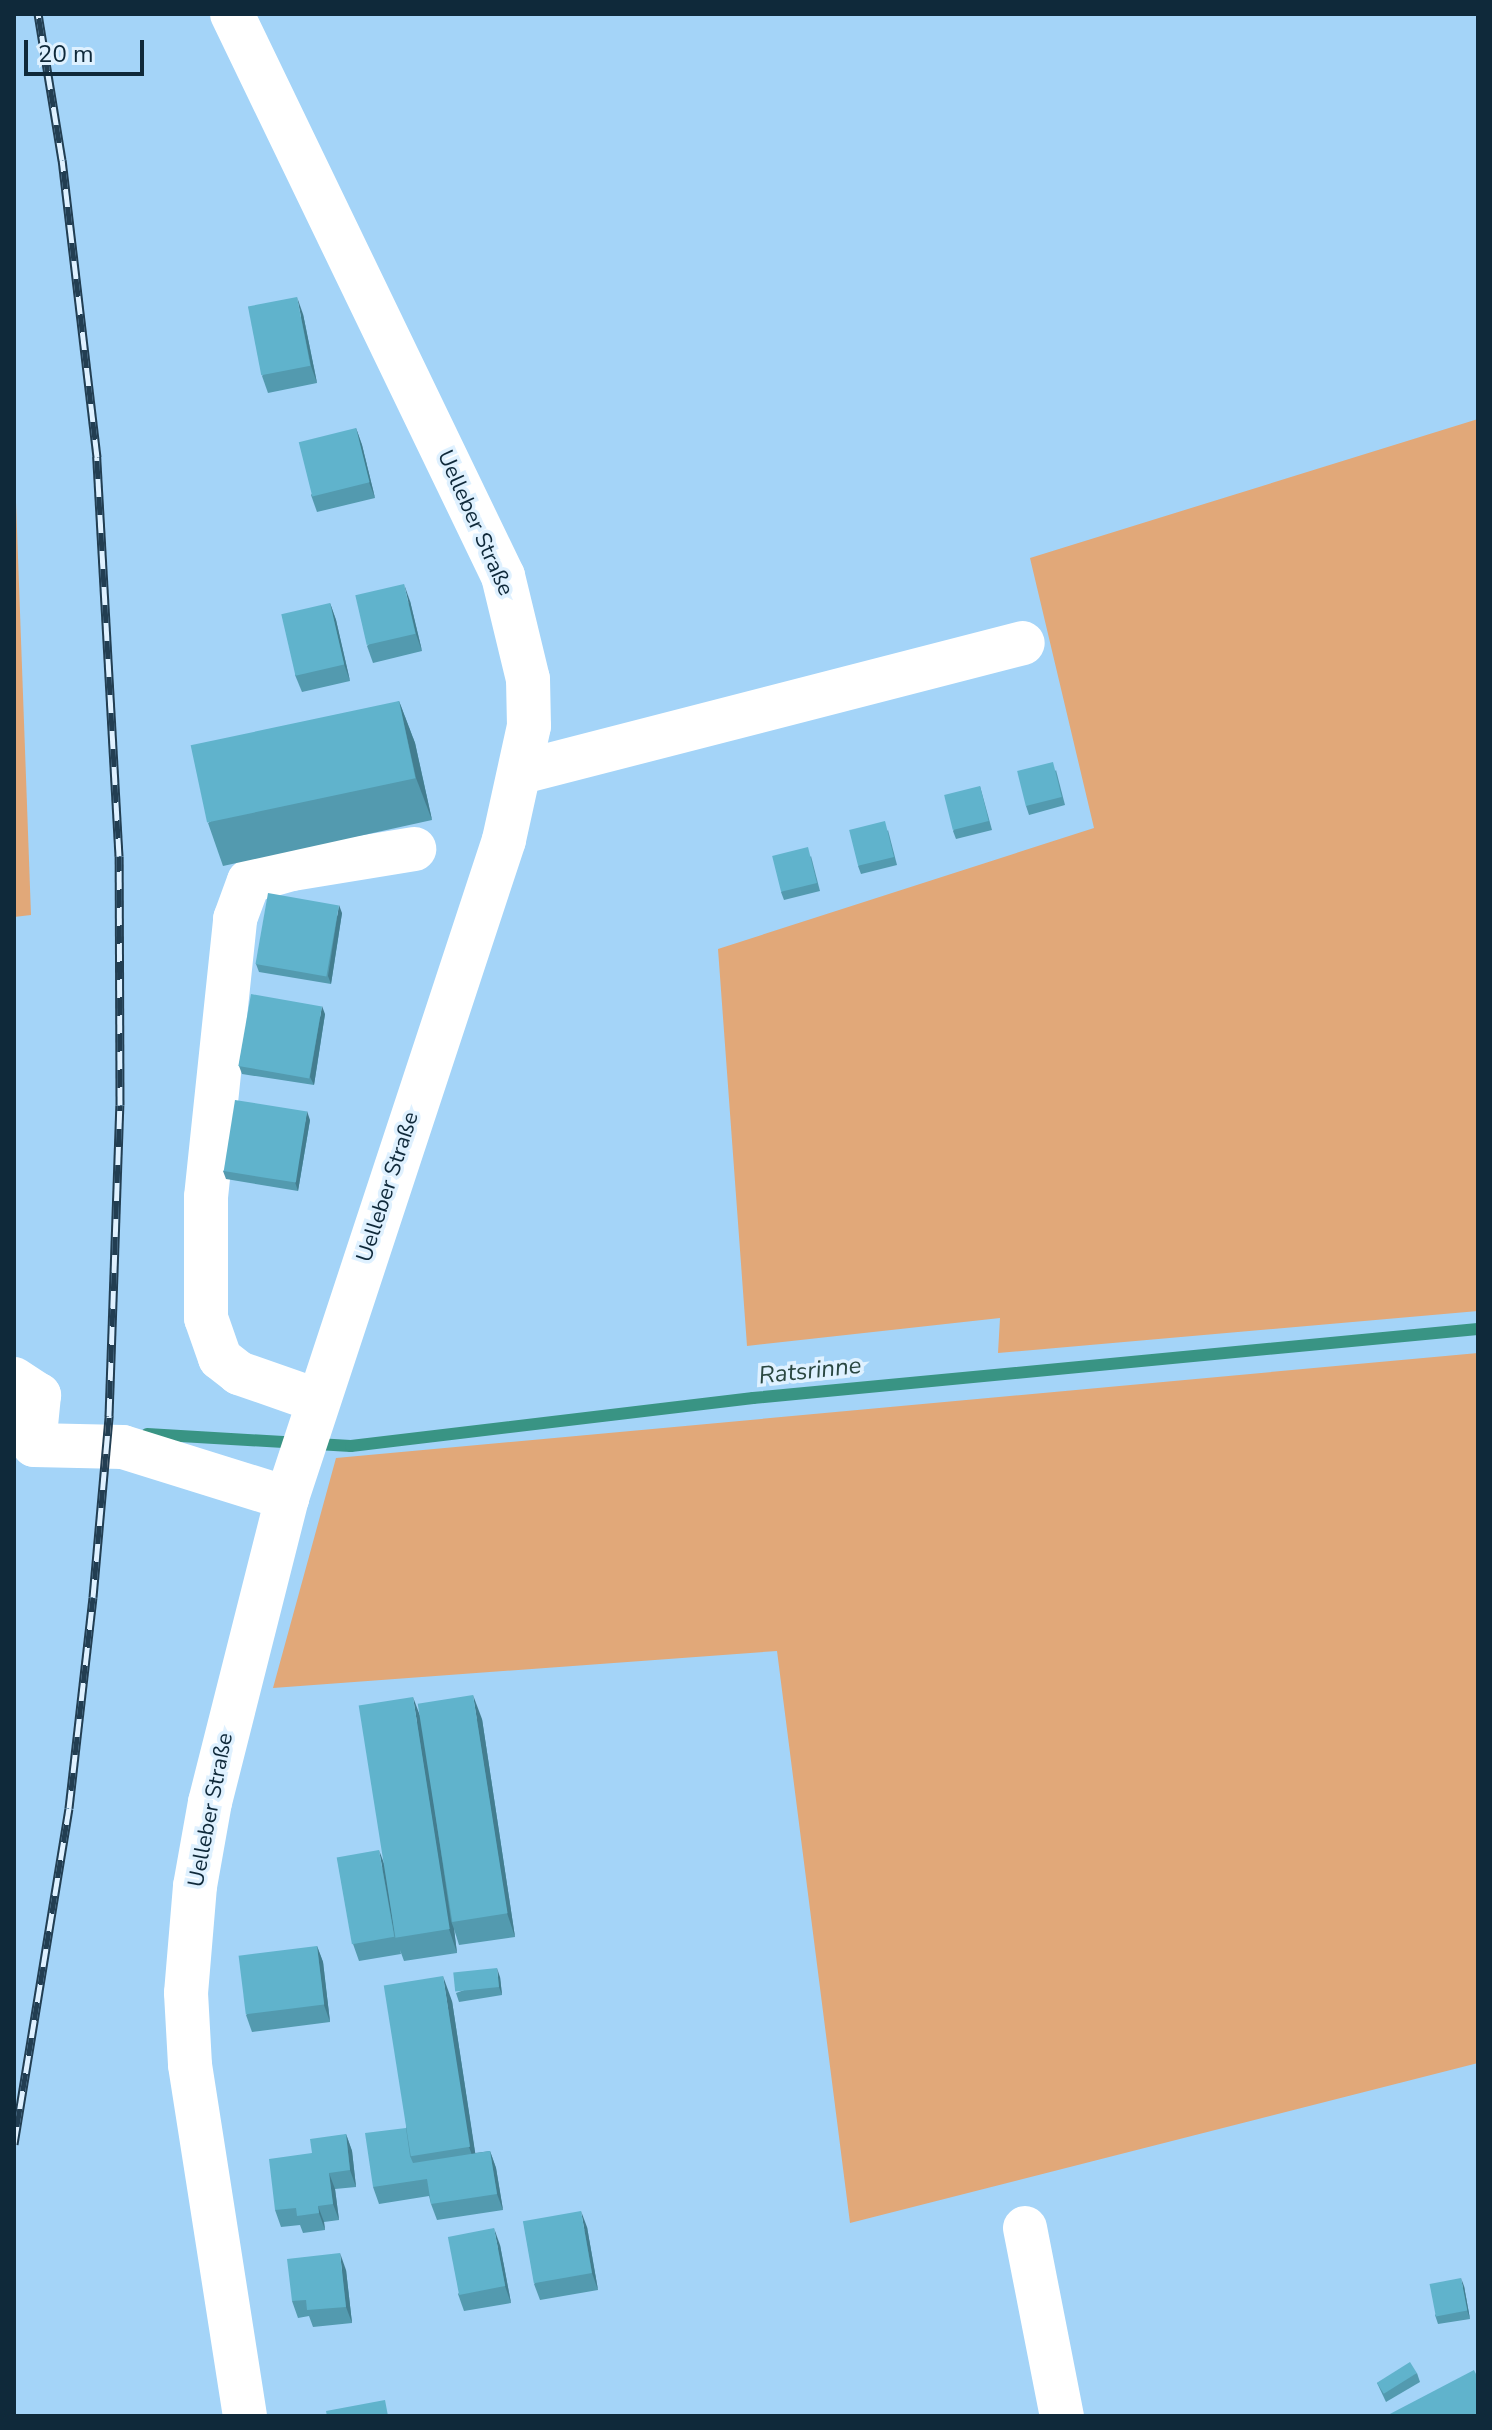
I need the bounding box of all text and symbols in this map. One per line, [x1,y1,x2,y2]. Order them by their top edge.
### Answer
scale bar [28,24,148,74]
text: 20 m [38,38,94,70]
street label: Uelleber Straße [431,446,519,600]
street label: Uelleber Straße [351,1109,425,1265]
water label: Ratsrinne [757,1351,863,1391]
street label: Uelleber Straße [183,1731,239,1889]

